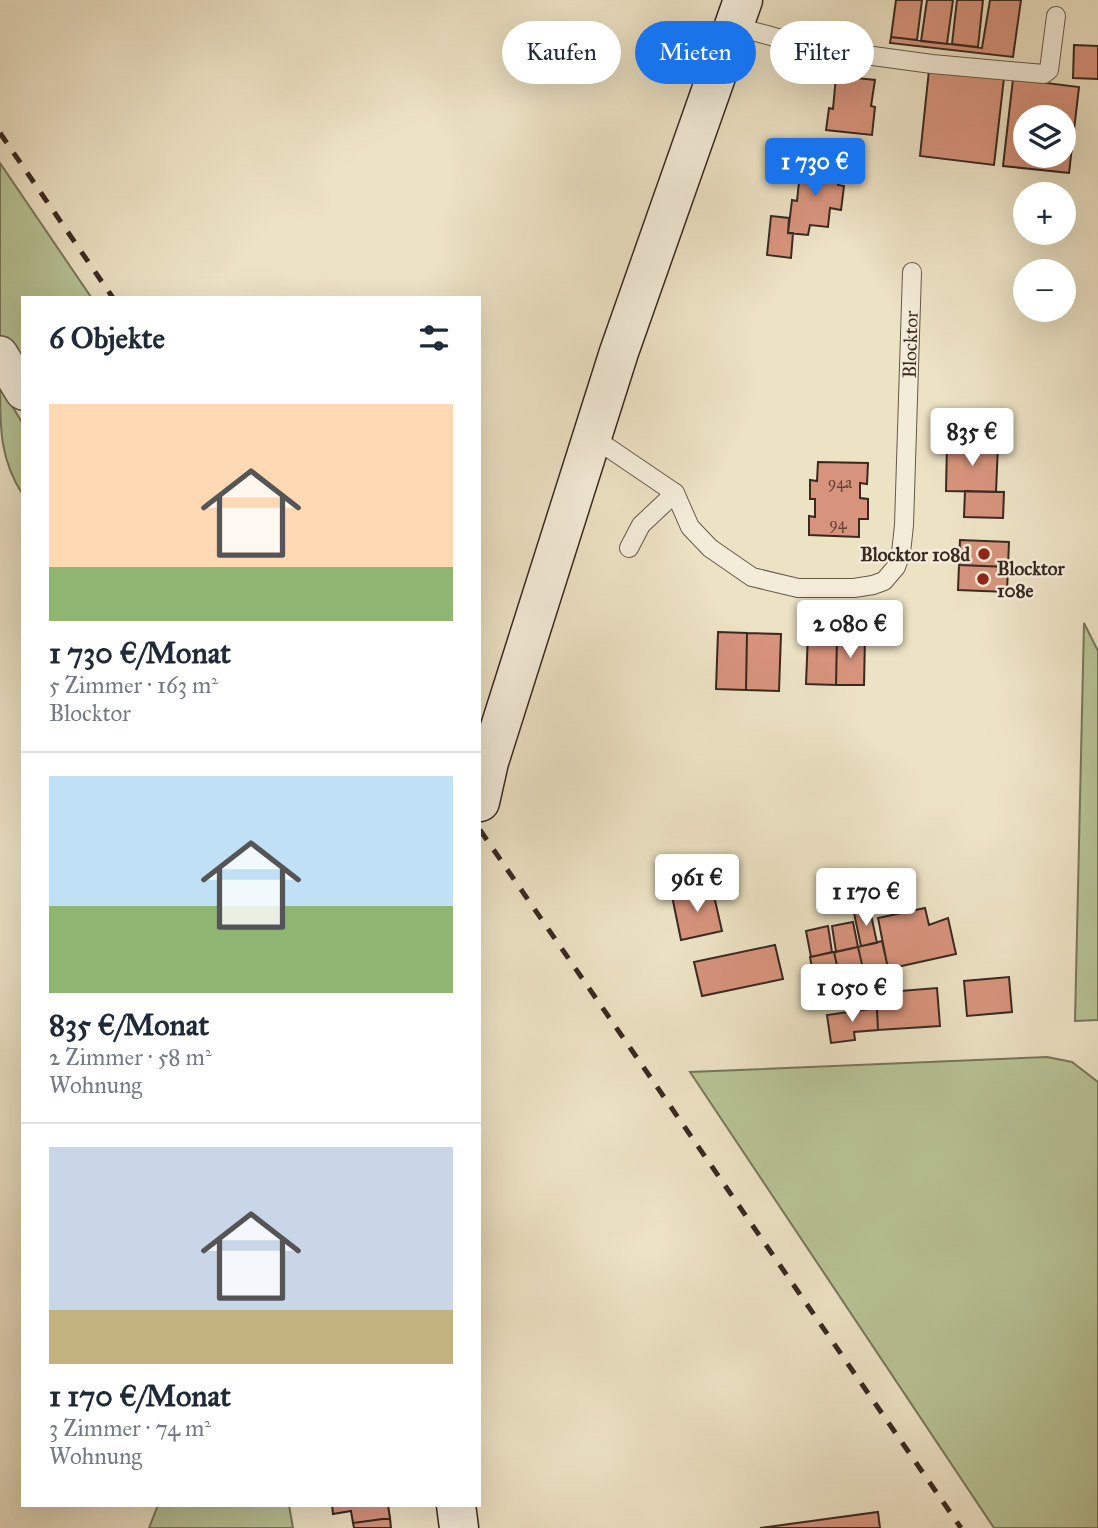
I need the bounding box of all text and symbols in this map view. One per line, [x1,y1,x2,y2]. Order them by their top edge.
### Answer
chip: Kaufen [502,21,621,84]
chip: Mieten [635,21,756,84]
chip: Filter [770,21,874,84]
map controls [1013,105,1076,322]
button: layers [1013,105,1076,168]
pin: 1 730 € [750,138,880,198]
text: 1 730 € [781,147,849,175]
button: + [1013,182,1076,245]
button: − [1013,259,1076,322]
street label: Blocktor [897,309,922,379]
icon: filters [415,319,453,357]
text: 6 Objekte [49,320,165,356]
pin: 835 € [923,408,1021,468]
text: 835 € [946,417,998,445]
icon: home [188,450,314,576]
house number: 94a [828,473,852,492]
house number: 94 [829,514,848,533]
place label: Blocktor 108d [860,543,970,566]
marker: Blocktor 108d [976,546,992,562]
place label: Blocktor 108e [997,557,1066,602]
marker: Blocktor 108e [975,571,991,587]
pin: 2 080 € [785,600,915,660]
text: 2 080 € [813,609,887,637]
text: 1 730 €/Monat [49,635,231,671]
text: 5 Zimmer · 163 m² [49,671,218,699]
text: Blocktor [49,699,131,727]
icon: home [188,822,314,948]
pin: 961 € [648,855,746,914]
text: 961 € [671,863,723,891]
pin: 1 170 € [801,869,931,928]
text: 1 170 € [832,877,900,905]
pin: 1 050 € [787,964,917,1024]
text: 1 050 € [817,973,887,1001]
text: 835 €/Monat [49,1007,209,1043]
text: 2 Zimmer · 58 m² [49,1043,212,1071]
text: Wohnung [49,1071,142,1099]
icon: home [188,1193,314,1319]
text: 1 170 €/Monat [49,1378,231,1414]
text: 3 Zimmer · 74 m² [49,1414,211,1442]
text: Wohnung [49,1442,142,1470]

